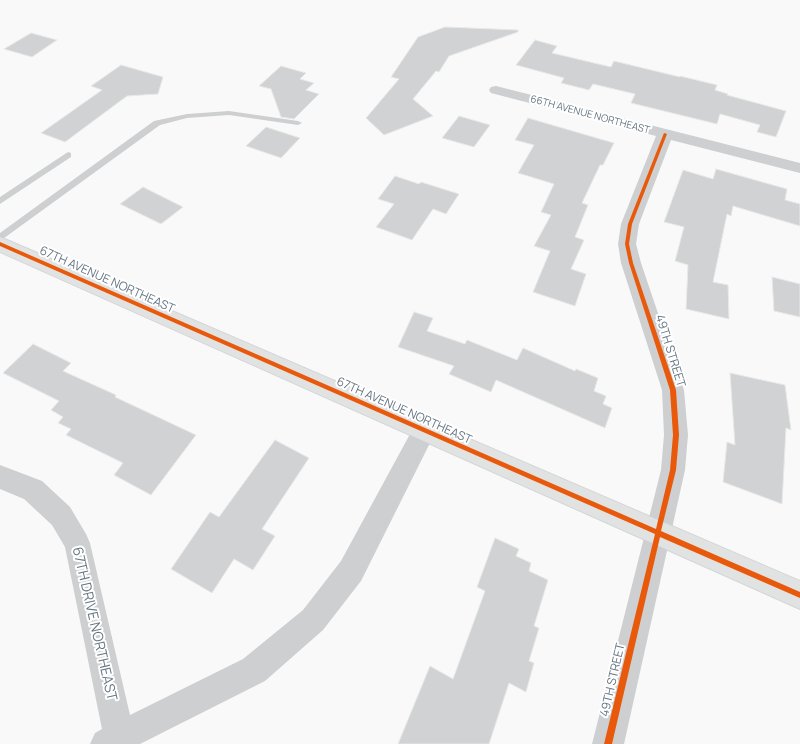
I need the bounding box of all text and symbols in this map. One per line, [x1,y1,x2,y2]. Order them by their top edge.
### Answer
street label: 66TH AVENUE NORTHEAST [529,93,651,137]
street label: 67TH AVENUE NORTHEAST [37,244,177,316]
street label: 49TH STREET [652,313,688,389]
street label: 67TH AVENUE NORTHEAST [334,375,474,447]
street label: 67TH DRIVE NORTHEAST [68,546,120,702]
street label: 49TH STREET [598,642,628,718]

